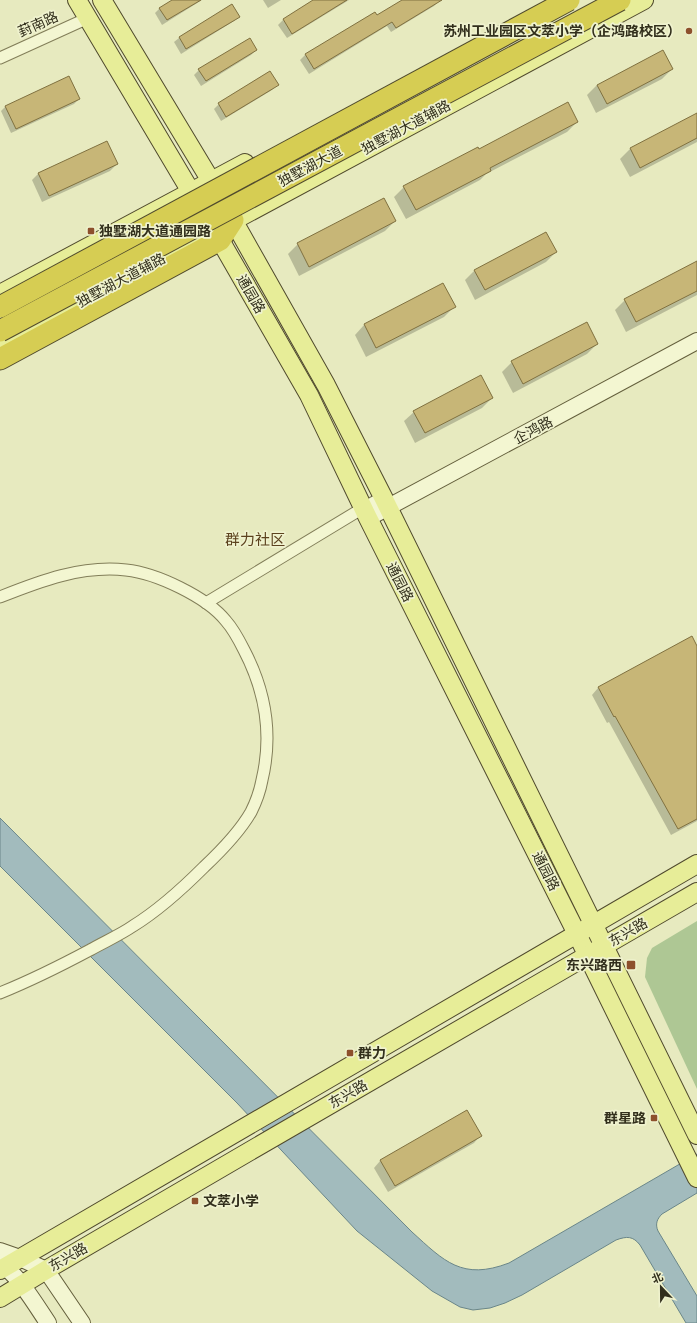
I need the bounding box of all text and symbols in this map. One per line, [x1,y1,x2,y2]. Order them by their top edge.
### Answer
street label: 葑南路 [15,6,61,42]
place label: 苏州工业园区文萃小学（企鸿路校区） [443,21,681,41]
marker: 苏州工业园区文萃小学（企鸿路校区） [684,26,694,36]
street label: 独墅湖大道辅路 [358,95,454,159]
street label: 独墅湖大道 [274,141,346,191]
place label: 独墅湖大道通园路 [99,221,211,241]
marker: 独墅湖大道通园路 [86,226,96,236]
street label: 独墅湖大道辅路 [73,248,169,312]
street label: 通园路 [232,271,270,317]
street label: 企鸿路 [510,411,556,449]
district label: 群力社区 [225,529,285,550]
street label: 通园路 [382,559,418,605]
street label: 通园路 [528,848,564,894]
street label: 东兴路 [605,913,651,951]
place label: 东兴路西 [566,955,622,975]
marker: 东兴路西 [625,959,637,971]
place label: 群力 [358,1043,386,1063]
marker: 群力 [345,1048,355,1058]
street label: 东兴路 [325,1075,371,1113]
place label: 群星路 [604,1108,646,1128]
marker: 群星路 [649,1113,659,1123]
place label: 文萃小学 [203,1191,259,1211]
marker: 文萃小学 [190,1196,200,1206]
street label: 东兴路 [45,1238,91,1276]
north arrow [641,1267,681,1307]
text: 北 [650,1269,665,1287]

